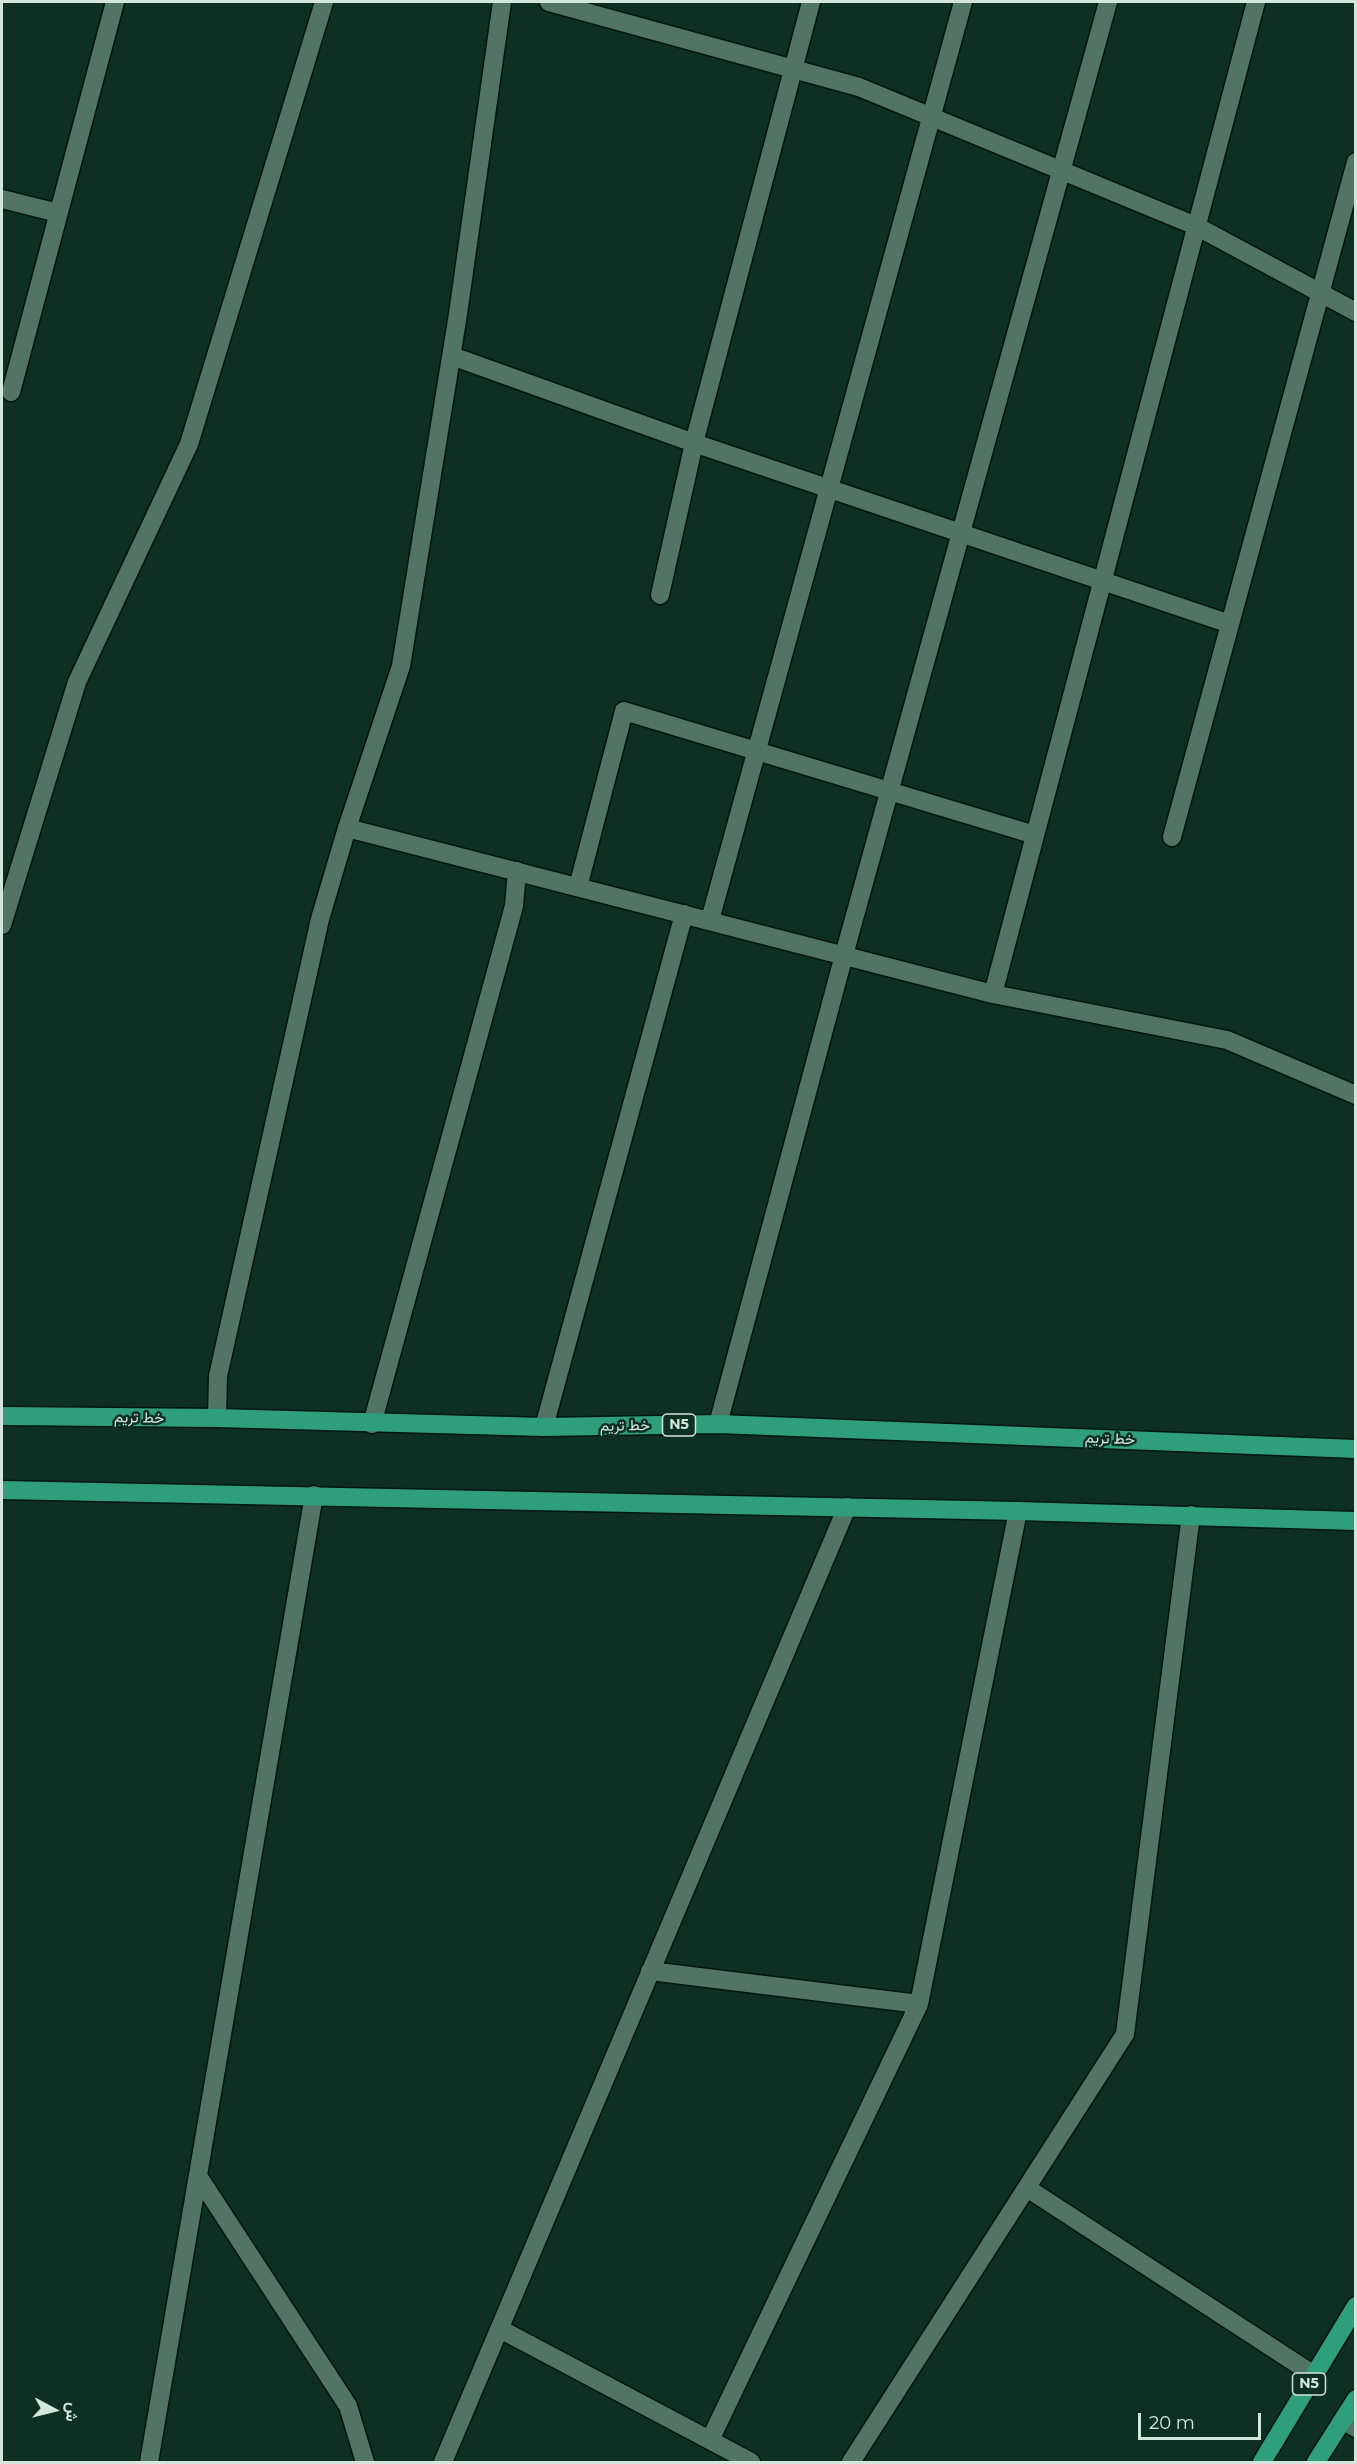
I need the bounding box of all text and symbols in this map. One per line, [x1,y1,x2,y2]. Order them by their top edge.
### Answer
street label: خط تريم [114,1409,164,1427]
road number: N5 [662,1414,696,1436]
street label: خط تريم [600,1417,650,1435]
street label: خط تريم [1085,1429,1135,1449]
road number: N5 [1292,2373,1326,2395]
north arrow [24,2380,84,2440]
scale bar [1141,2401,1264,2439]
text: ش [62,2402,83,2423]
text: 20 m [1149,2412,1195,2434]

